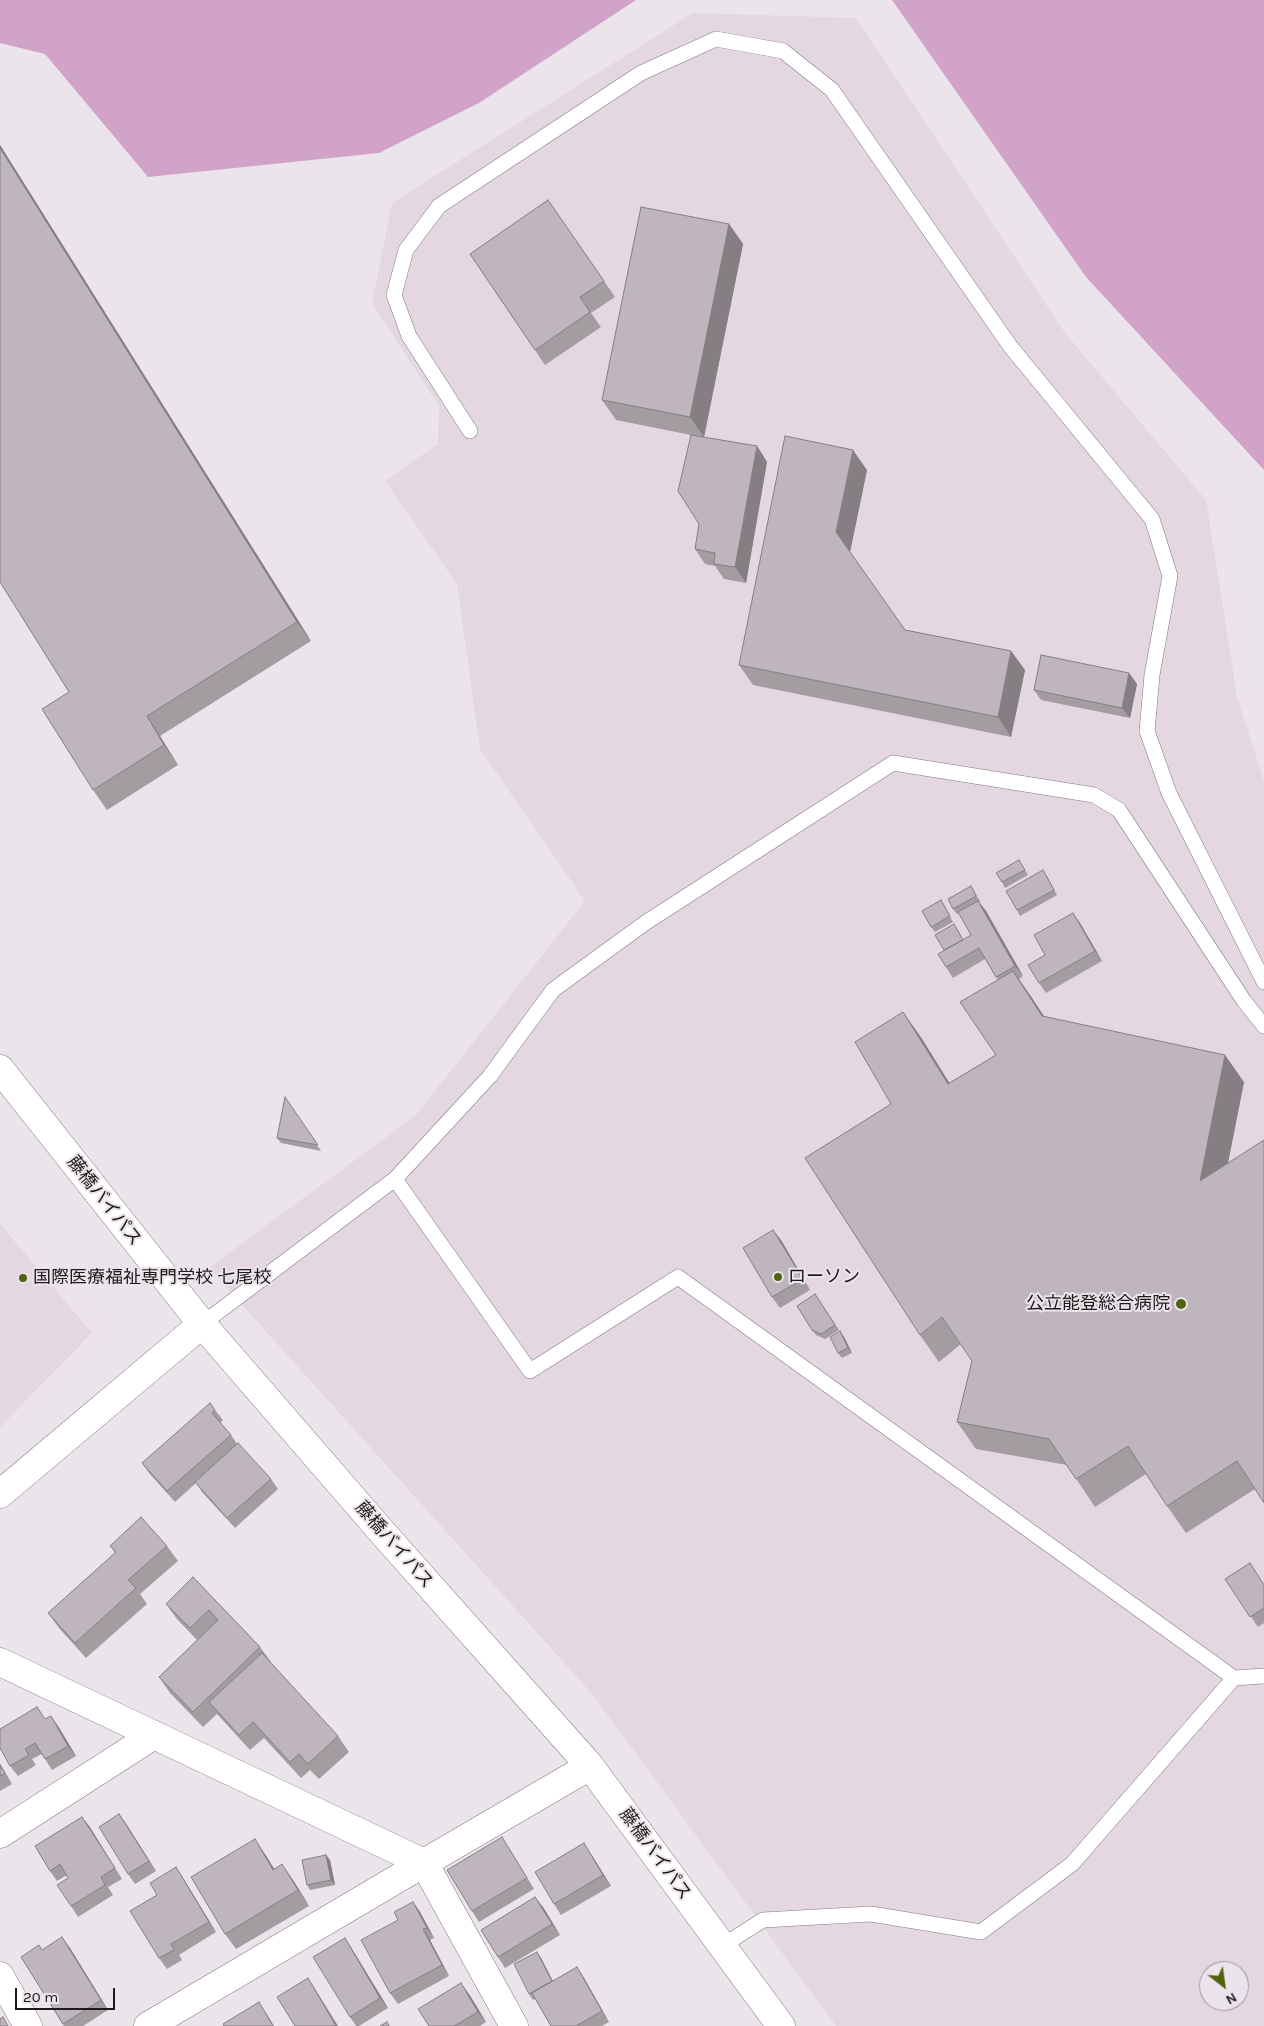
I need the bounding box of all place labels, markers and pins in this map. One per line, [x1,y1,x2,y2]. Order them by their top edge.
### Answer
place label: ローソン [788,1266,860,1288]
place label: 国際医療福祉専門学校 七尾校 [33,1267,271,1289]
marker: ローソン [772,1271,784,1283]
marker: 国際医療福祉専門学校 七尾校 [17,1272,29,1284]
place label: 公立能登総合病院 [1026,1293,1170,1315]
marker: 公立能登総合病院 [1174,1297,1188,1311]

